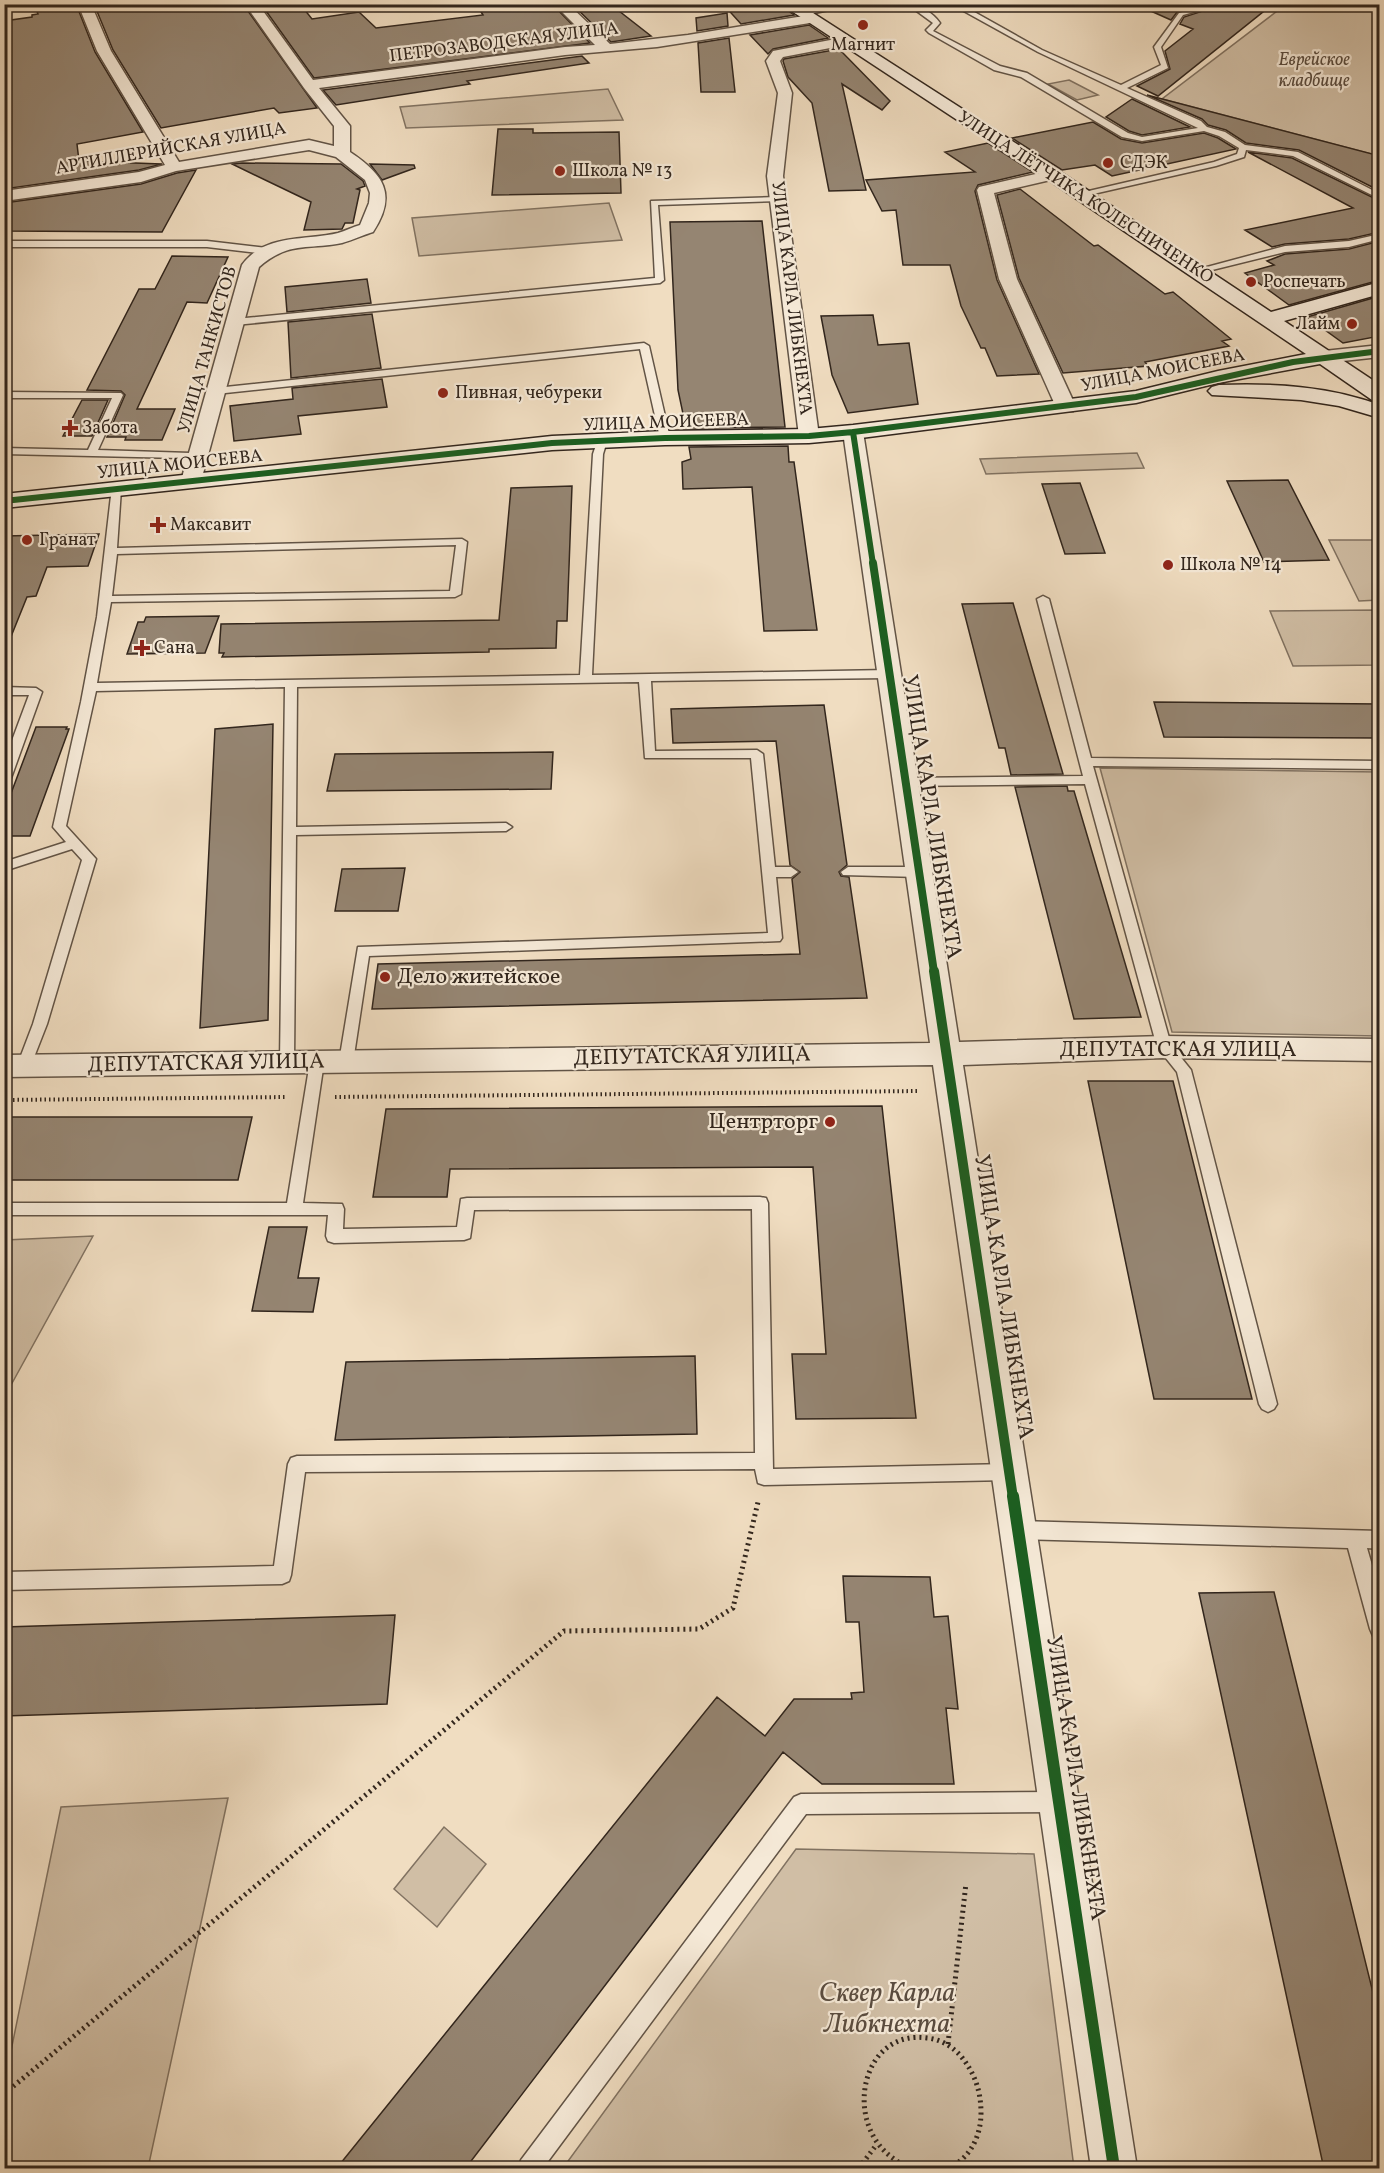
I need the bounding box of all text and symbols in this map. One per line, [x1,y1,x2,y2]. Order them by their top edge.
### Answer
street label: ПЕТРОЗАВОДСКАЯ УЛИЦА [388,16,620,69]
marker: Магнит [856,18,870,32]
place label: Магнит [831,33,895,58]
park label: Еврейское кладбище [1278,48,1350,94]
street label: УЛИЦА ЛЁТЧИКА КОЛЕСНИЧЕНКО [952,106,1218,290]
street label: АРТИЛЛЕРИЙСКАЯ УЛИЦА [54,116,288,182]
place label: СДЭК [1120,151,1168,176]
marker: СДЭК [1101,156,1115,170]
place label: Школа № 13 [572,159,672,184]
marker: Школа № 13 [553,164,567,178]
street label: УЛИЦА КАРЛА ЛИБКНЕХТА [764,180,818,417]
street label: УЛИЦА ТАНКИСТОВ [172,263,244,437]
place label: Роспечать [1263,270,1346,295]
marker: Роспечать [1244,275,1258,289]
place label: Лайм [1296,312,1340,337]
marker: Лайм [1345,317,1359,331]
street label: УЛИЦА МОИСЕЕВА [1079,343,1247,399]
place label: Пивная, чебуреки [455,381,602,406]
marker: Пивная, чебуреки [436,386,450,400]
street label: УЛИЦА МОИСЕЕВА [583,408,750,438]
place label: Забота [82,416,138,441]
marker: Забота [63,421,77,435]
street label: УЛИЦА МОИСЕЕВА [96,444,264,486]
place label: Максавит [170,513,251,538]
marker: Максавит [151,518,165,532]
place label: Гранат [39,528,96,553]
marker: Гранат [20,533,34,547]
place label: Школа № 14 [1180,553,1282,578]
marker: Школа № 14 [1161,558,1175,572]
place label: Сана [154,636,195,661]
marker: Сана [135,641,149,655]
street label: УЛИЦА КАРЛА ЛИБКНЕХТА [893,672,969,962]
place label: Дело житейское [397,962,560,993]
marker: Дело житейское [378,970,392,984]
street label: ДЕПУТАТСКАЯ УЛИЦА [1059,1035,1297,1066]
street label: ДЕПУТАТСКАЯ УЛИЦА [573,1039,811,1075]
street label: ДЕПУТАТСКАЯ УЛИЦА [87,1046,325,1082]
place label: Центрторг [708,1107,818,1138]
marker: Центрторг [823,1115,837,1129]
street label: УЛИЦА КАРЛА ЛИБКНЕХТА [965,1152,1041,1442]
street label: УЛИЦА КАРЛА ЛИБКНЕХТА [1037,1633,1113,1923]
park label: Сквер Карла Либкнехта [819,1975,955,2044]

